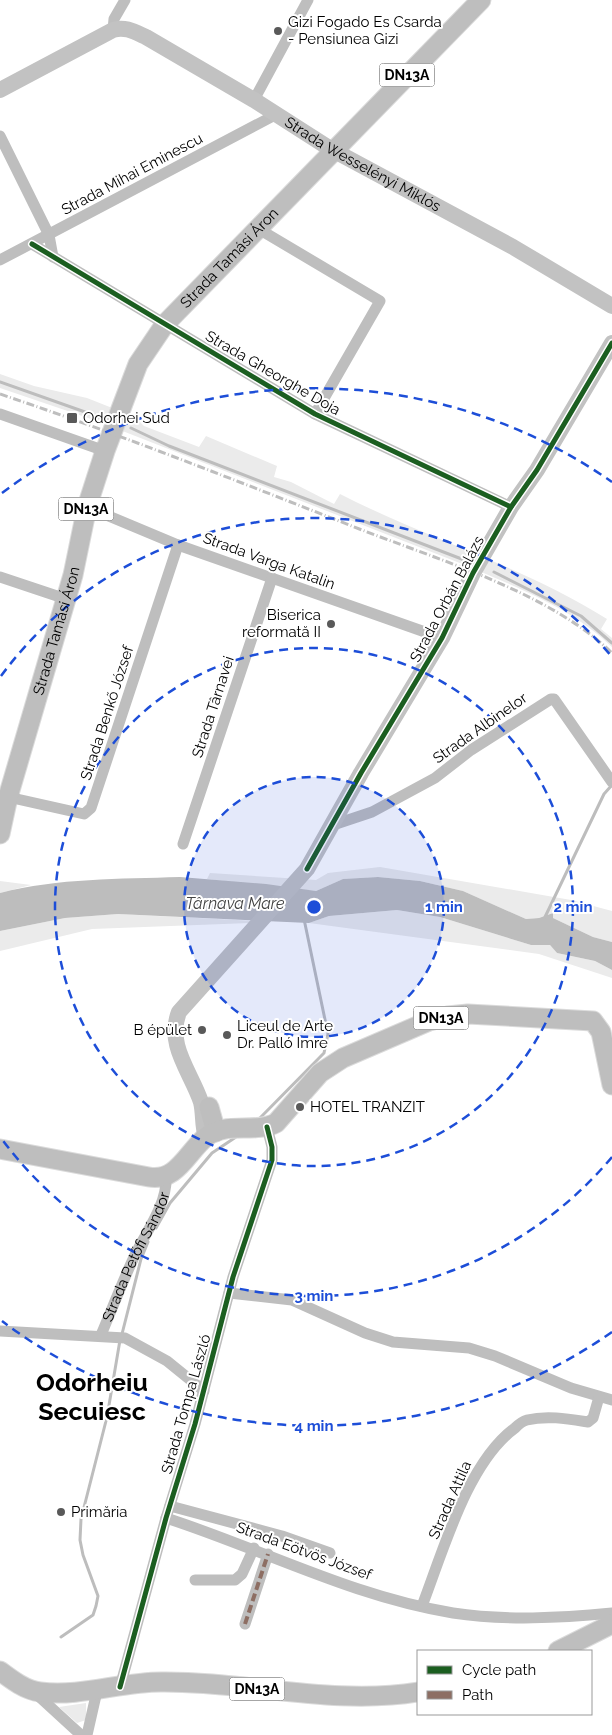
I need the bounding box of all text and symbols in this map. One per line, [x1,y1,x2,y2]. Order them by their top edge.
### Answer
place label: Gizi Fogado Es Csarda - Pensiunea Gizi [288,13,442,48]
marker: Gizi Fogado Es Csarda - Pensiunea Gizi [272,25,284,37]
road number: DN13A [380,64,434,86]
street label: Strada Wesselényi Miklós [281,113,444,215]
street label: Strada Mihai Eminescu [58,129,206,219]
street label: Strada Tamási Áron [177,204,282,312]
street label: Strada Gheorghe Doja [202,327,344,419]
place label: Odorhei Sud [83,409,170,427]
marker: Odorhei Sud [65,411,79,425]
road number: DN13A [58,498,114,520]
street label: Strada Varga Katalin [201,529,337,593]
street label: Strada Orbán Balázs [406,533,488,665]
street label: Strada Tamási Áron [29,565,83,697]
place label: Biserica reformată II [242,606,321,641]
marker: Biserica reformată II [325,618,337,630]
street label: Strada Benkő József [77,643,138,783]
street label: Strada Târnavei [188,654,238,760]
street label: Strada Albinelor [429,688,531,767]
water label: Târnava Mare [185,894,285,913]
centre of rings [305,898,323,916]
text: 1 min [425,898,463,916]
text: 2 min [554,898,592,916]
road number: DN13A [414,1006,468,1030]
place label: Liceul de Arte Dr. Palló Imre [237,1017,333,1052]
place label: B épület [133,1021,192,1039]
marker: B épület [196,1024,208,1036]
marker: Liceul de Arte Dr. Palló Imre [221,1029,233,1041]
place label: HOTEL TRANZIT [310,1098,425,1116]
marker: HOTEL TRANZIT [294,1101,306,1113]
street label: Strada Petőfi Sándor [99,1189,174,1324]
text: 3 min [295,1287,333,1305]
street label: Strada Tompa László [157,1332,215,1476]
district label: Odorheiu Secuiesc [36,1367,148,1426]
text: 4 min [294,1417,334,1435]
street label: Strada Attila [425,1458,475,1542]
place label: Primăria [71,1503,128,1521]
marker: Primăria [55,1506,67,1518]
street label: Strada Eötvös József [234,1518,375,1584]
legend [417,1650,592,1715]
text: Cycle path [462,1661,536,1679]
road number: DN13A [230,1678,284,1700]
text: Path [462,1686,493,1704]

